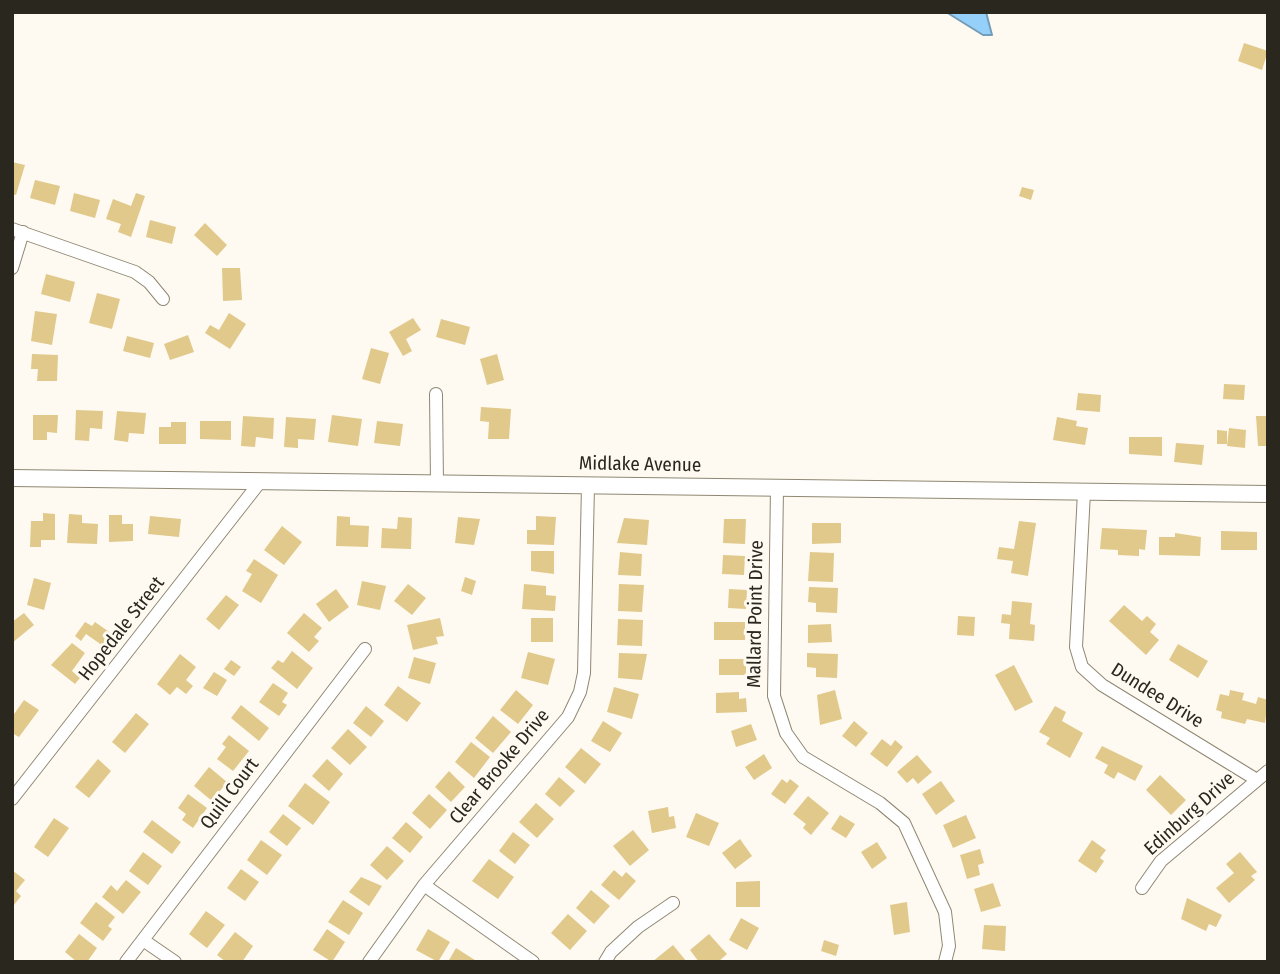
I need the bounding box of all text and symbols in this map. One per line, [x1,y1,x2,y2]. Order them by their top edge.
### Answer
street label: Midlake Avenue [579,453,701,477]
street label: Mallard Point Drive [743,540,769,688]
street label: Hopedale Street [74,572,170,686]
street label: Dundee Drive [1107,659,1207,733]
street label: Clear Brooke Drive [445,705,555,829]
street label: Quill Court [196,754,264,834]
street label: Edinburg Drive [1140,768,1240,860]

